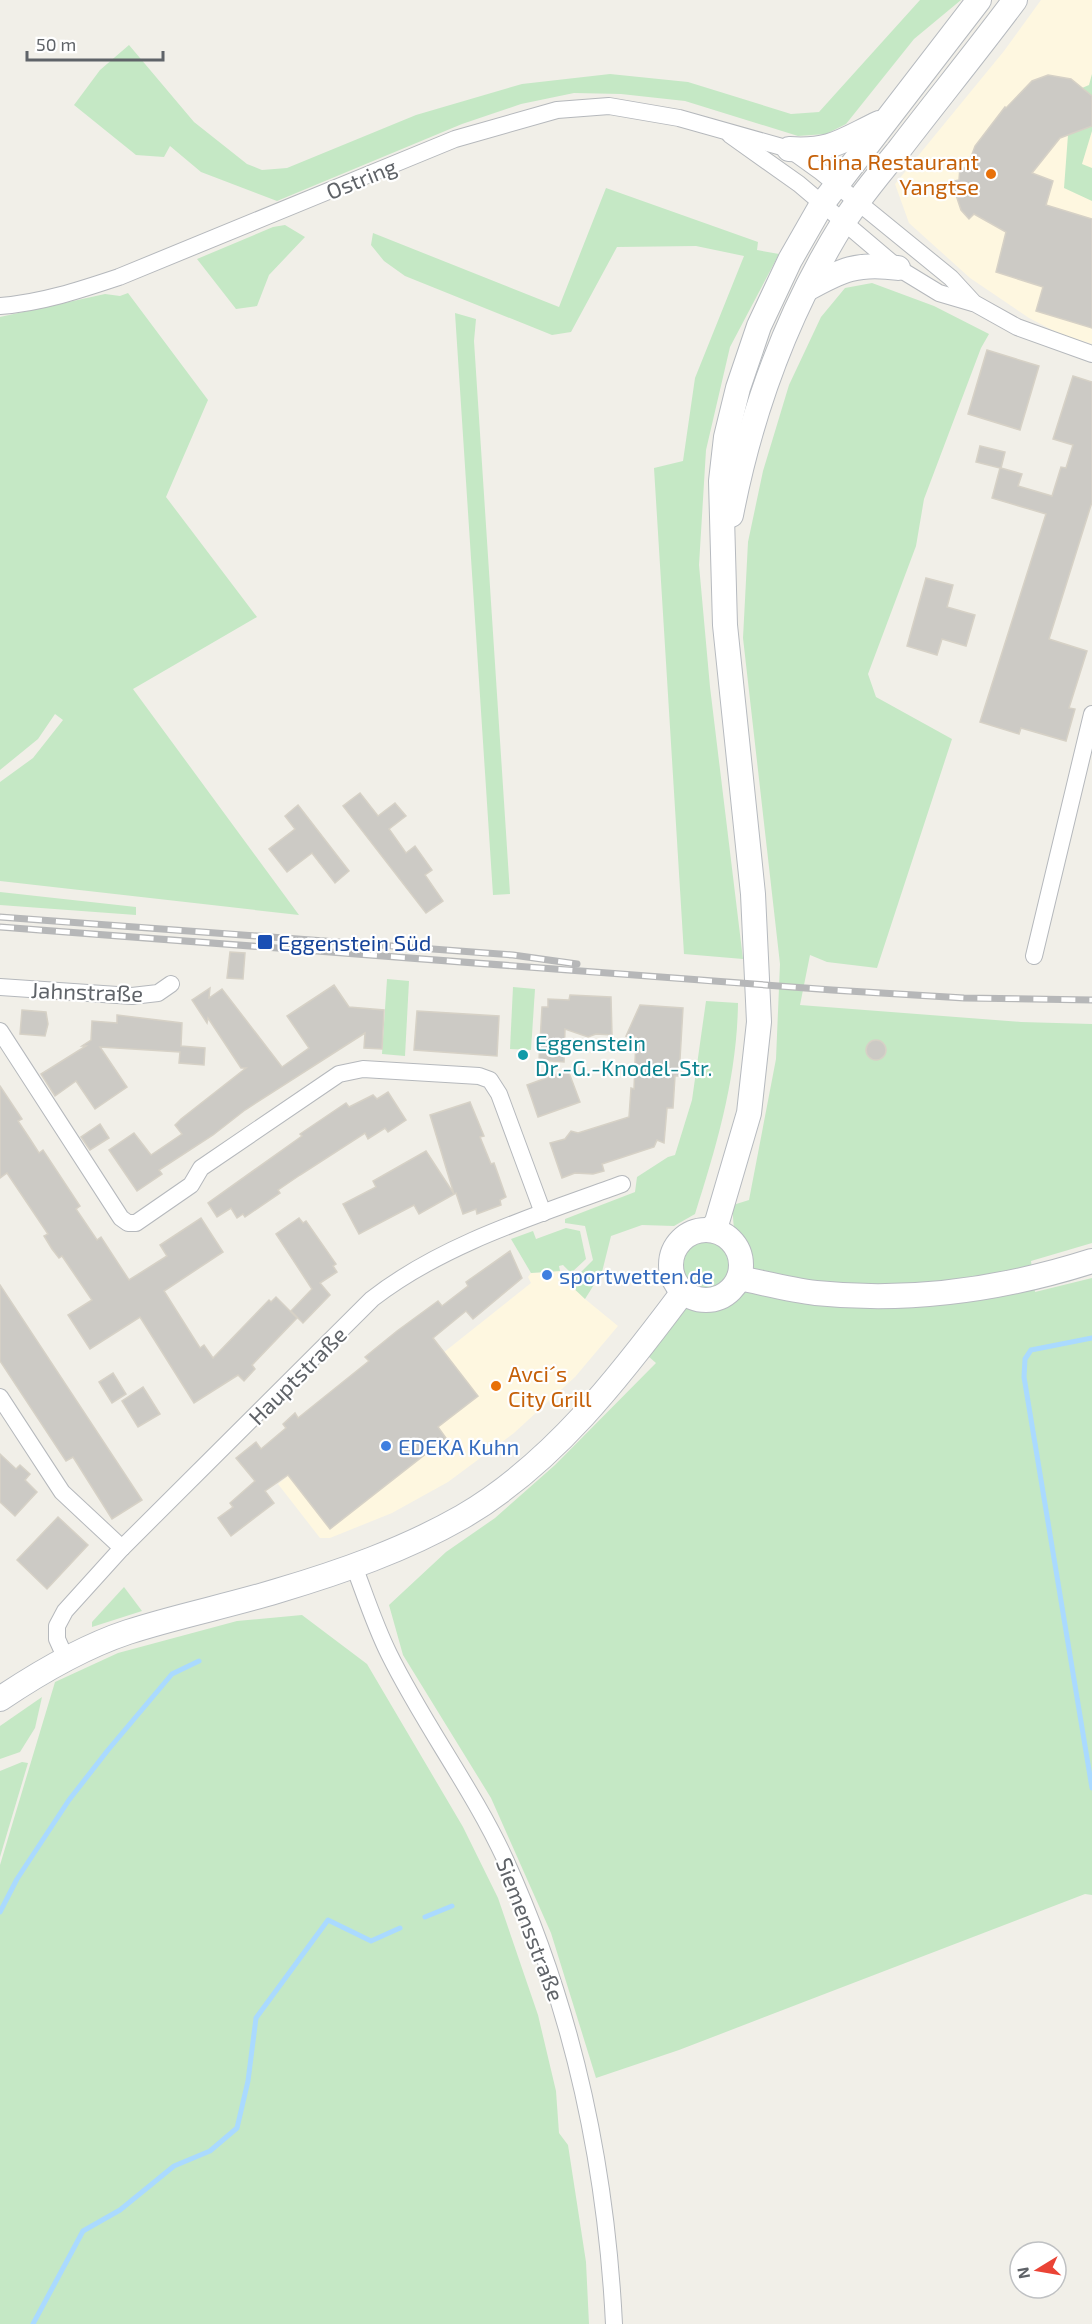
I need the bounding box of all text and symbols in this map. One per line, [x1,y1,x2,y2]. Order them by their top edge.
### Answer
scale bar [27,24,164,62]
text: 50 m [36,33,76,55]
place label: China Restaurant Yangtse [807,148,979,199]
street label: Ostring [322,152,400,204]
marker: China Restaurant Yangtse [984,167,998,181]
place label: Eggenstein Süd [278,929,431,955]
marker: Eggenstein Süd [256,933,274,951]
street label: Jahnstraße [30,976,144,1006]
place label: Eggenstein Dr.-G.-Knodel-Str. [535,1029,713,1080]
marker: Eggenstein Dr.-G.-Knodel-Str. [516,1048,530,1062]
place label: sportwetten.de [559,1262,713,1288]
marker: sportwetten.de [540,1268,554,1282]
street label: Hauptstraße [243,1321,351,1429]
place label: Avci´s City Grill [508,1360,592,1411]
marker: Avci´s City Grill [489,1379,503,1393]
place label: EDEKA Kuhn [398,1433,519,1459]
marker: EDEKA Kuhn [379,1439,393,1453]
street label: Siemensstraße [492,1853,570,2005]
north arrow [1008,2240,1068,2300]
text: N [1012,2265,1033,2280]

